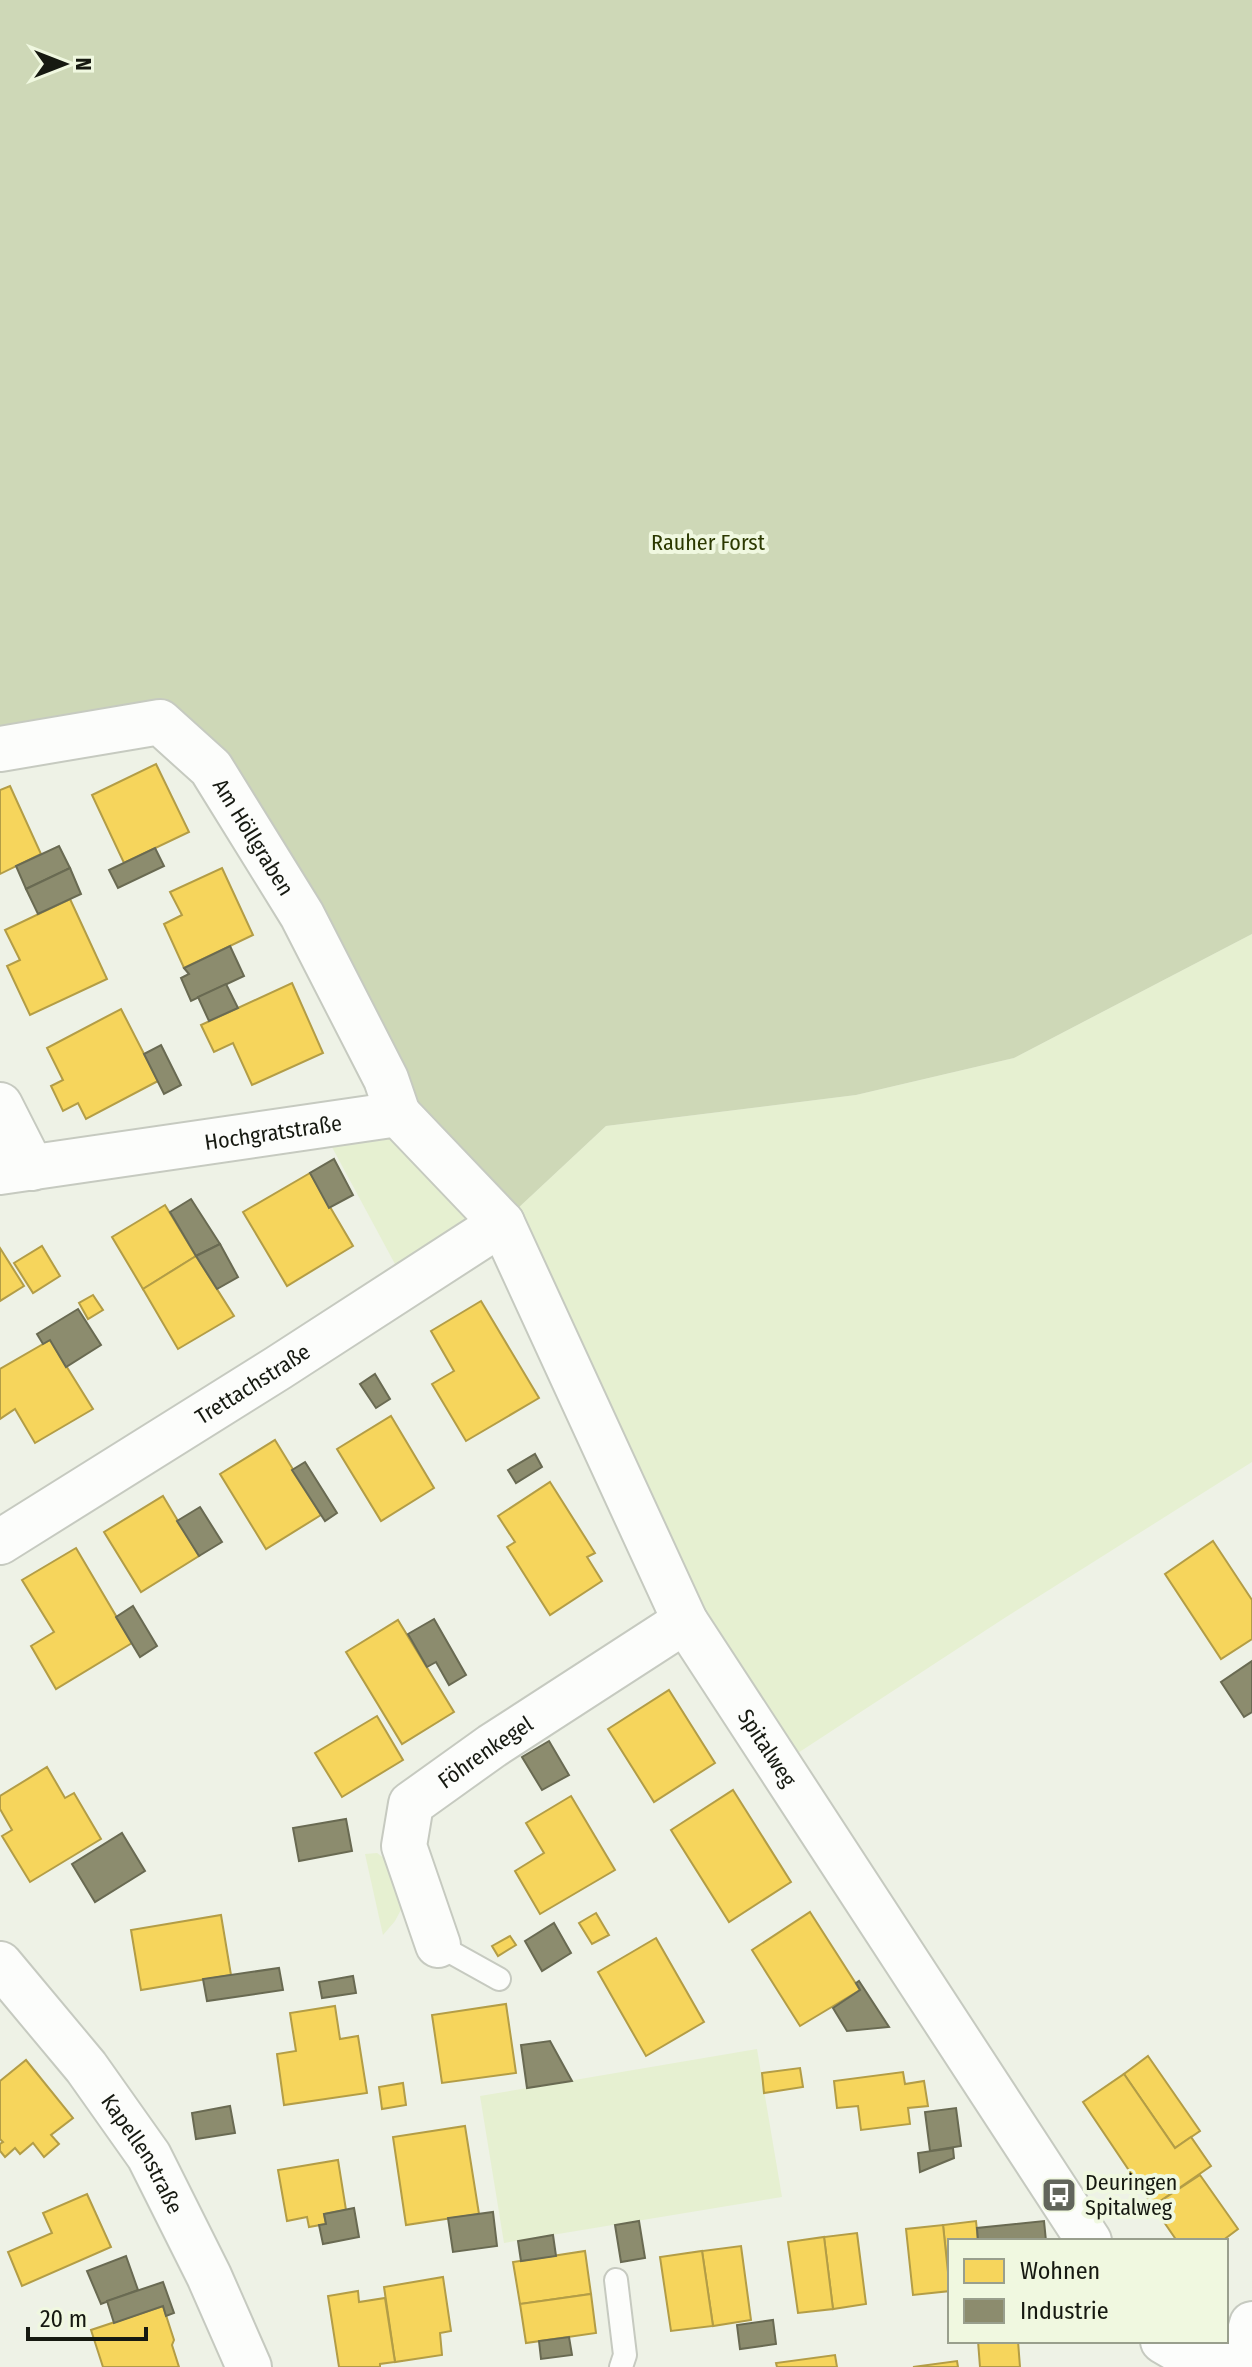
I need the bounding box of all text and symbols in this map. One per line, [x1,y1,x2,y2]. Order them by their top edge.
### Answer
north arrow [24,24,104,104]
text: N [70,57,97,71]
park label: Rauher Forst [651,529,766,556]
street label: Am Höllgraben [207,773,300,900]
street label: Hochgratstraße [203,1109,344,1156]
street label: Trettachstraße [190,1337,315,1430]
street label: Spitalweg [732,1704,803,1792]
street label: Föhrenkegel [433,1710,538,1794]
street label: Kapellenstraße [96,2088,189,2218]
place label: Deuringen Spitalweg [1085,2169,1177,2221]
bus stop icon: Deuringen Spitalweg [1040,2176,1078,2214]
legend [948,2239,1228,2343]
text: Wohnen [1020,2257,1100,2285]
scale bar [28,2291,146,2341]
text: Industrie [1020,2297,1109,2325]
text: 20 m [40,2305,87,2333]

